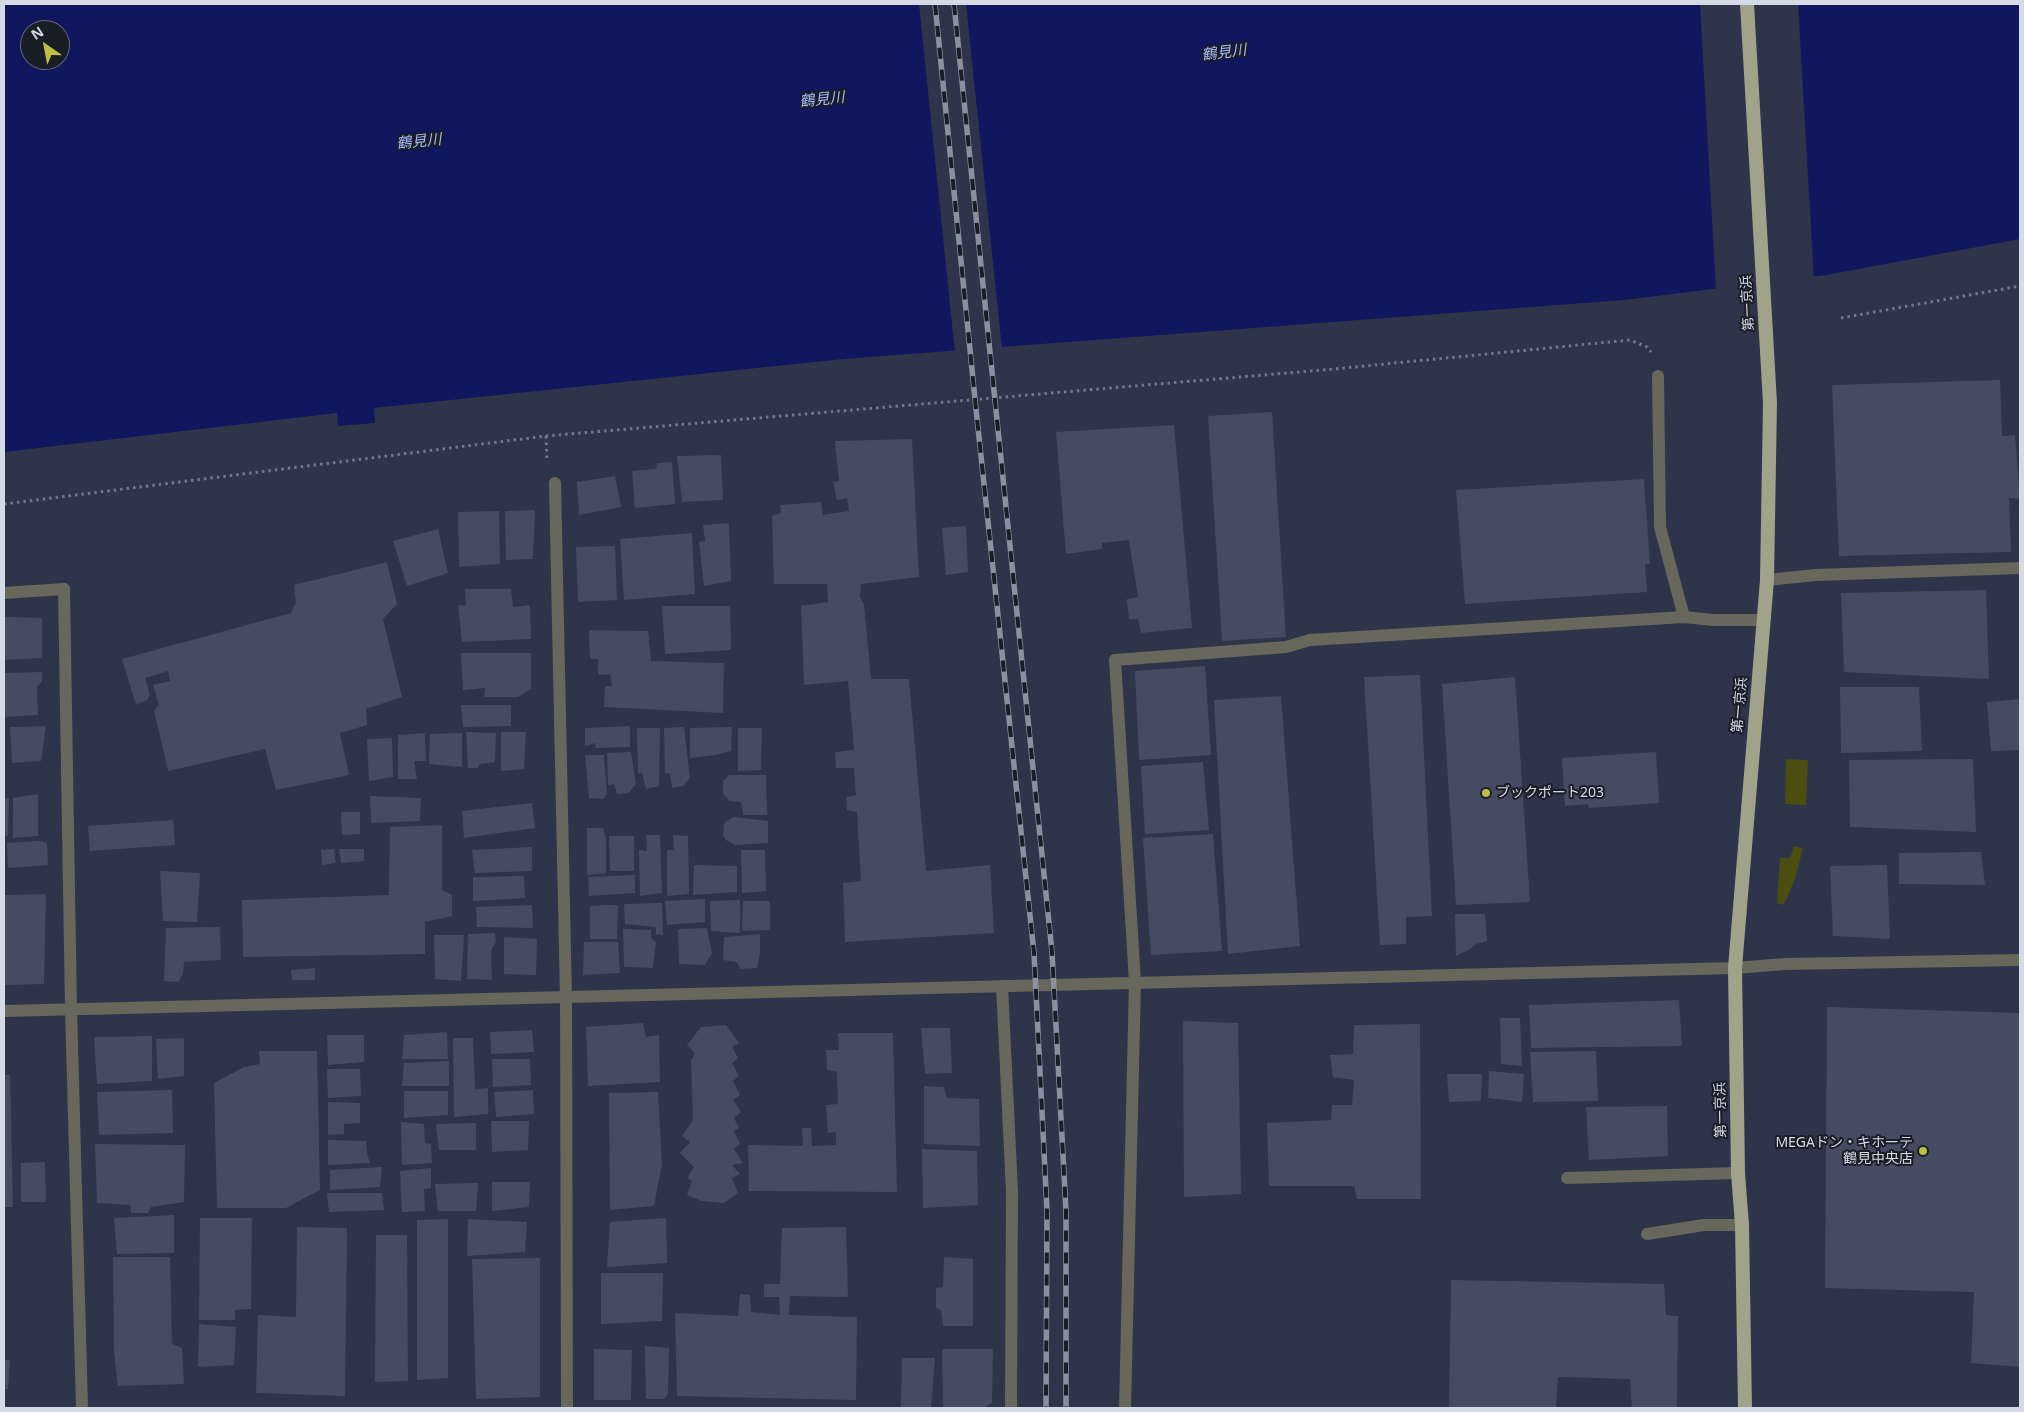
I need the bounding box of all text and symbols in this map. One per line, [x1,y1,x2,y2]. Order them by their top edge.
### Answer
north arrow [20,20,70,70]
text: N [27,22,47,44]
water label: 鶴見川 [1201,41,1247,65]
water label: 鶴見川 [799,89,845,111]
water label: 鶴見川 [396,131,442,153]
street label: 第一京浜 [1738,275,1758,331]
street label: 第一京浜 [1729,676,1751,734]
place label: ブックポート203 [1496,785,1604,801]
marker: ブックポート203 [1480,787,1492,799]
street label: 第一京浜 [1712,1082,1730,1138]
place label: MEGAドン・キホーテ 鶴見中央店 [1775,1135,1913,1168]
marker: MEGAドン・キホーテ 鶴見中央店 [1917,1145,1929,1157]

